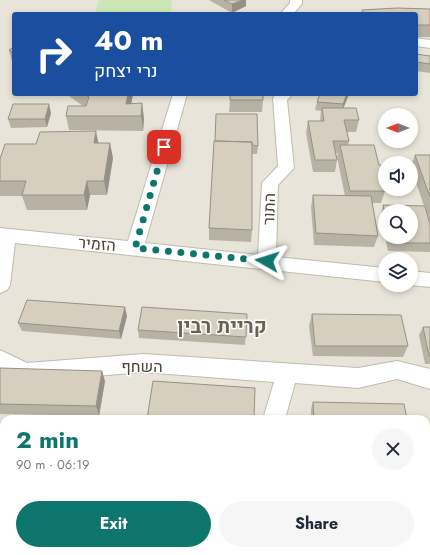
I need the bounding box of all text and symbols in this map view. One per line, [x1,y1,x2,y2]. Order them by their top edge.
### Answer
text: 40 m [94,20,163,61]
icon: right [28,28,80,80]
text: נרי יצחק [94,58,158,84]
north arrow [378,108,418,148]
map controls [378,108,418,292]
pin [147,130,181,164]
icon: arrive [153,136,175,158]
button: sound [378,156,418,196]
street label: התור [257,193,281,225]
button: search [378,204,418,244]
street label: הזמיר [77,231,117,257]
position arrow [246,240,288,282]
button: layers [378,252,418,292]
district label: קריית רבין [177,312,267,341]
street label: השחף [121,355,163,378]
text: 2 min [16,422,79,457]
button: close [372,428,414,470]
text: 90 m · 06:19 [16,455,90,474]
button: Exit [16,501,211,547]
button: Share [219,501,414,547]

